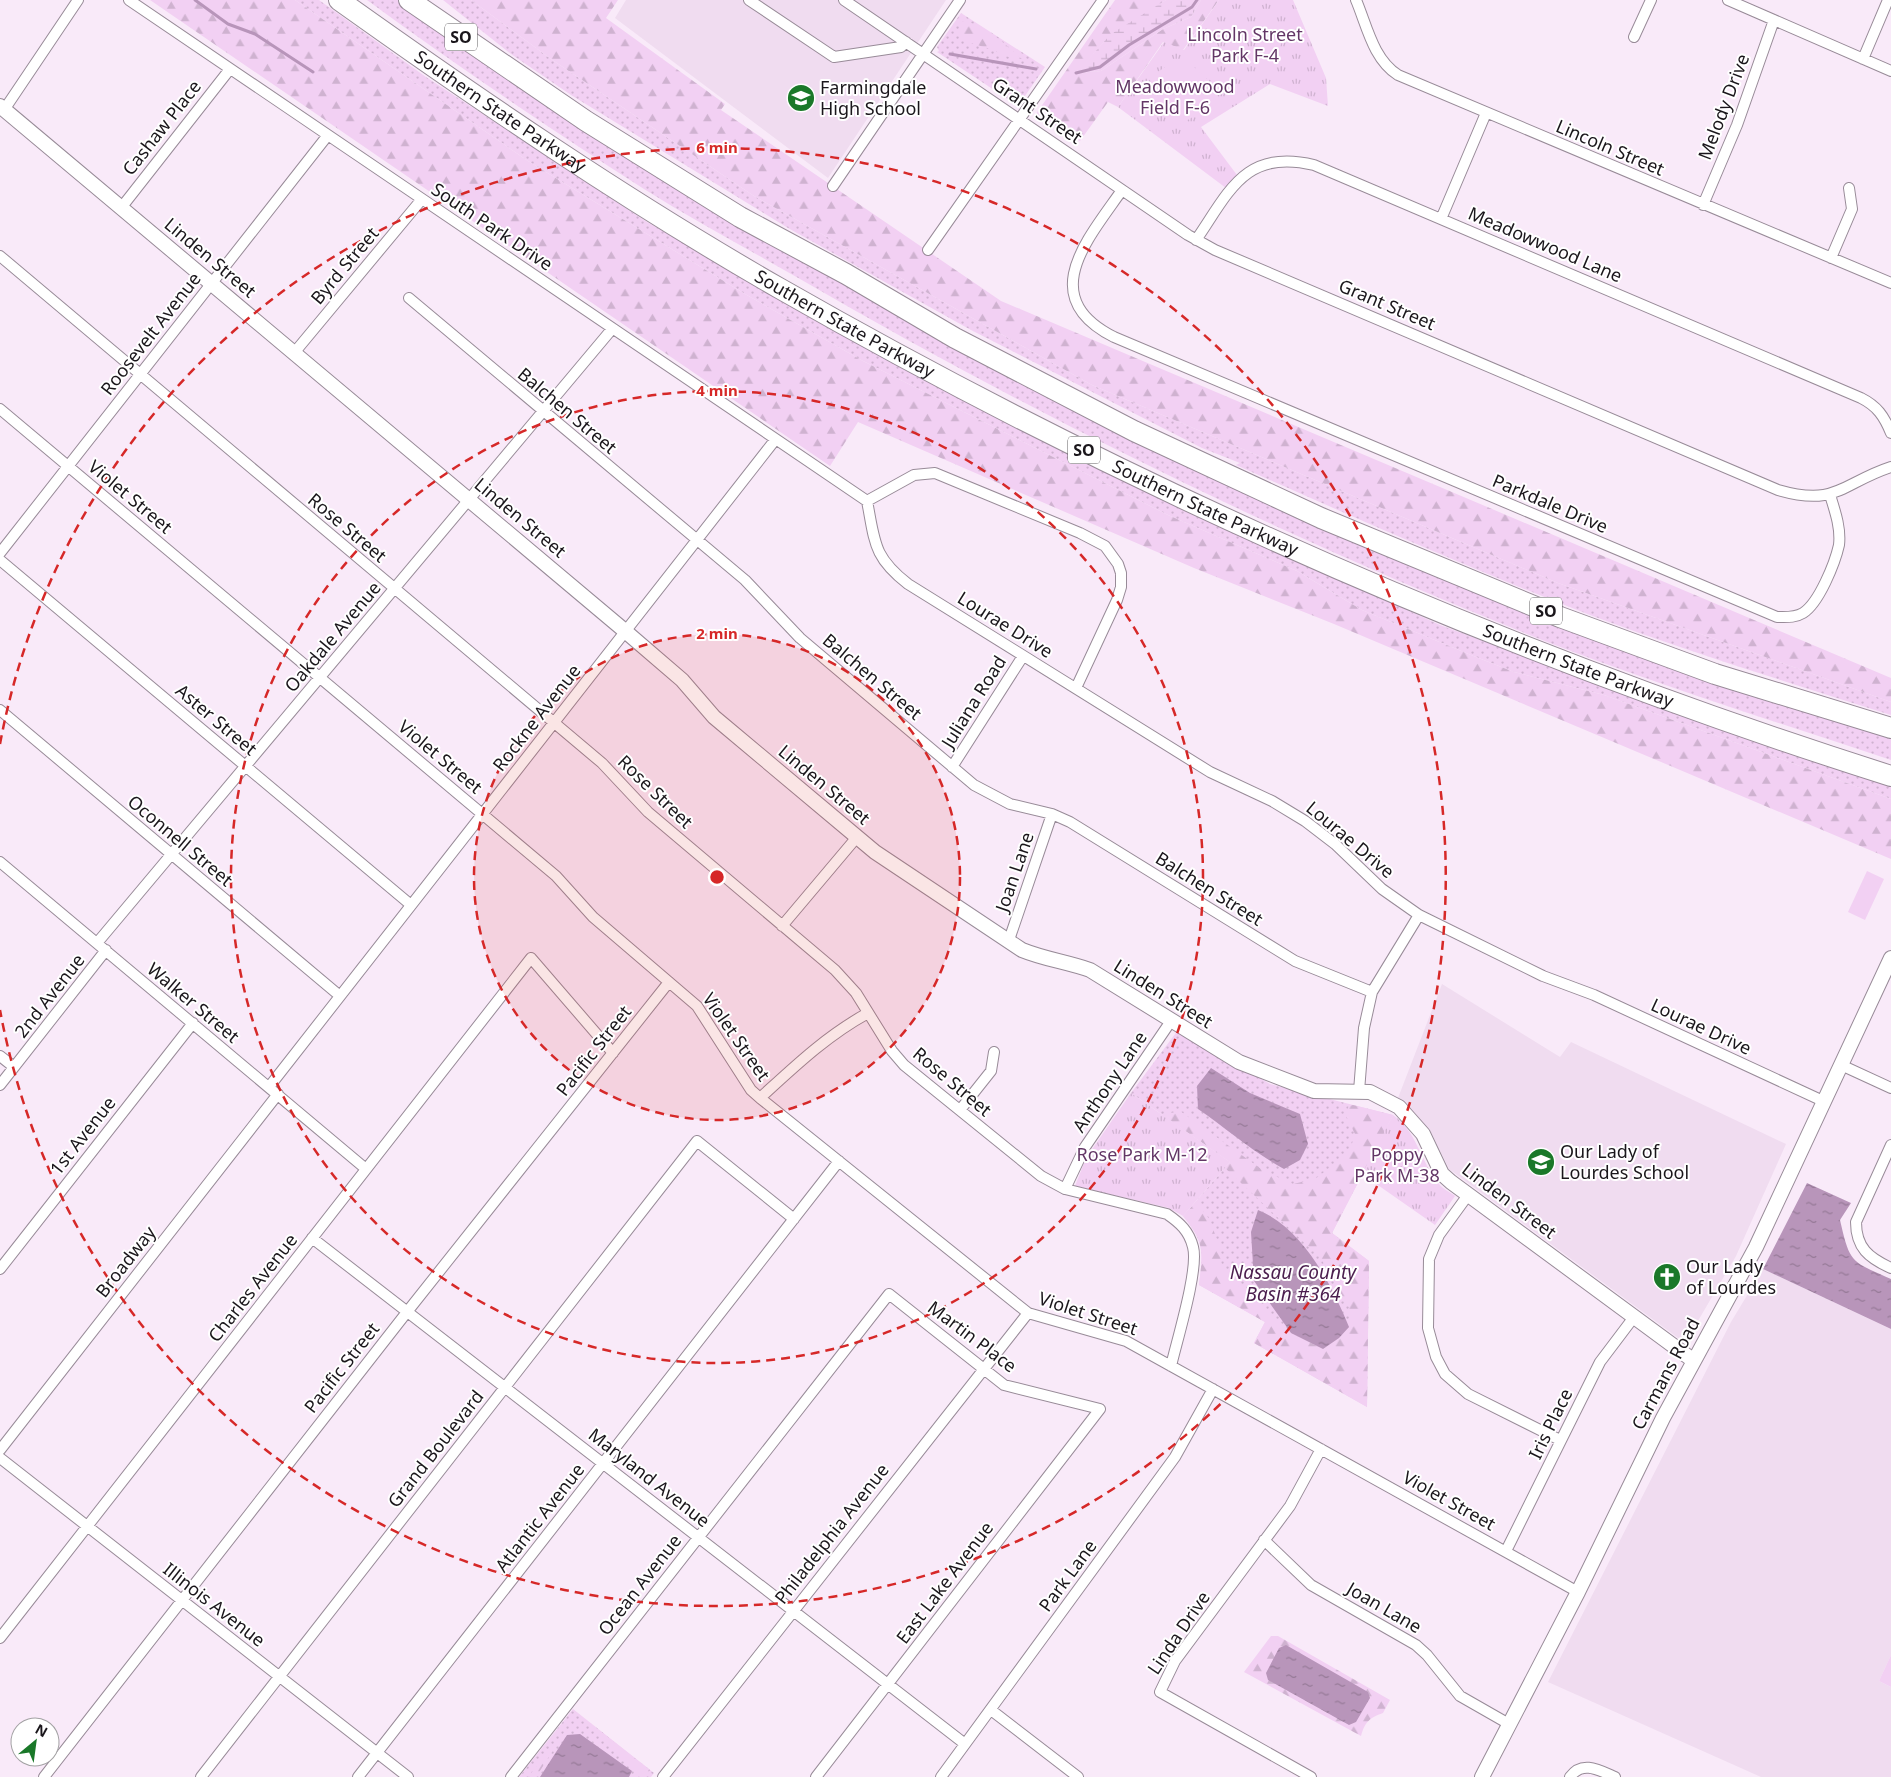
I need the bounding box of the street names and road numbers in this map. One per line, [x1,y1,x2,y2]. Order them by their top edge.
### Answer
road number: SO [445,24,477,51]
street label: Southern State Parkway [410,44,592,178]
street label: Melody Drive [1692,50,1754,163]
street label: Grant Street [988,71,1087,149]
street label: Cashaw Place [116,75,206,180]
street label: Lincoln Street [1553,113,1669,181]
street label: South Park Drive [427,177,558,276]
street label: Meadowwood Lane [1465,201,1626,287]
street label: Linden Street [160,212,262,303]
street label: Byrd Street [305,221,384,309]
street label: Southern State Parkway [751,264,940,383]
street label: Roosevelt Avenue [95,267,206,400]
street label: Grant Street [1335,273,1440,335]
street label: Balchen Street [513,362,623,459]
road number: SO [1068,436,1100,464]
street label: Violet Street [84,454,178,539]
street label: Southern State Parkway [1109,454,1303,561]
street label: Parkdale Drive [1489,468,1612,538]
street label: Linden Street [470,472,572,563]
street label: Rose Street [303,487,392,568]
street label: Oakdale Avenue [279,576,386,697]
street label: Lourae Drive [953,585,1058,663]
road number: SO [1530,598,1562,624]
street label: Southern State Parkway [1480,618,1678,713]
street label: Balchen Street [818,628,928,725]
street label: Juliana Road [934,651,1011,754]
street label: Rockne Avenue [487,659,586,776]
street label: Aster Street [171,678,263,761]
street label: Violet Street [394,714,488,799]
street label: Linden Street [774,739,876,830]
street label: Rose Street [613,749,699,834]
street label: Oconnell Street [123,789,239,892]
street label: Lourae Drive [1302,795,1400,883]
street label: Joan Lane [989,829,1039,916]
street label: Balchen Street [1151,846,1268,931]
street label: 2nd Avenue [9,948,90,1042]
street label: Linden Street [1109,953,1218,1033]
street label: Walker Street [143,957,245,1048]
street label: Violet Street [698,988,776,1086]
street label: Lourae Drive [1647,992,1755,1060]
street label: Pacific Street [550,1000,636,1101]
street label: Anthony Lane [1067,1026,1152,1137]
street label: Rose Street [908,1041,997,1122]
street label: 1st Avenue [44,1091,120,1180]
street label: Linden Street [1457,1157,1562,1244]
street label: Broadway [90,1220,161,1302]
street label: Charles Avenue [202,1228,302,1347]
street label: Violet Street [1036,1286,1141,1340]
street label: Martin Place [923,1295,1022,1377]
street label: Carmans Road [1626,1313,1705,1434]
street label: Pacific Street [298,1317,384,1418]
street label: Iris Place [1523,1384,1578,1463]
street label: Grand Boulevard [382,1385,489,1512]
street label: Maryland Avenue [584,1422,715,1532]
street label: Atlantic Avenue [489,1458,589,1577]
street label: Philadelphia Avenue [769,1458,894,1609]
street label: Violet Street [1399,1465,1501,1536]
street label: East Lake Avenue [890,1516,998,1648]
street label: Ocean Avenue [592,1529,686,1640]
street label: Park Lane [1033,1535,1101,1616]
street label: Illinois Avenue [159,1557,271,1652]
street label: Joan Lane [1341,1575,1426,1638]
street label: Linda Drive [1142,1586,1215,1679]

